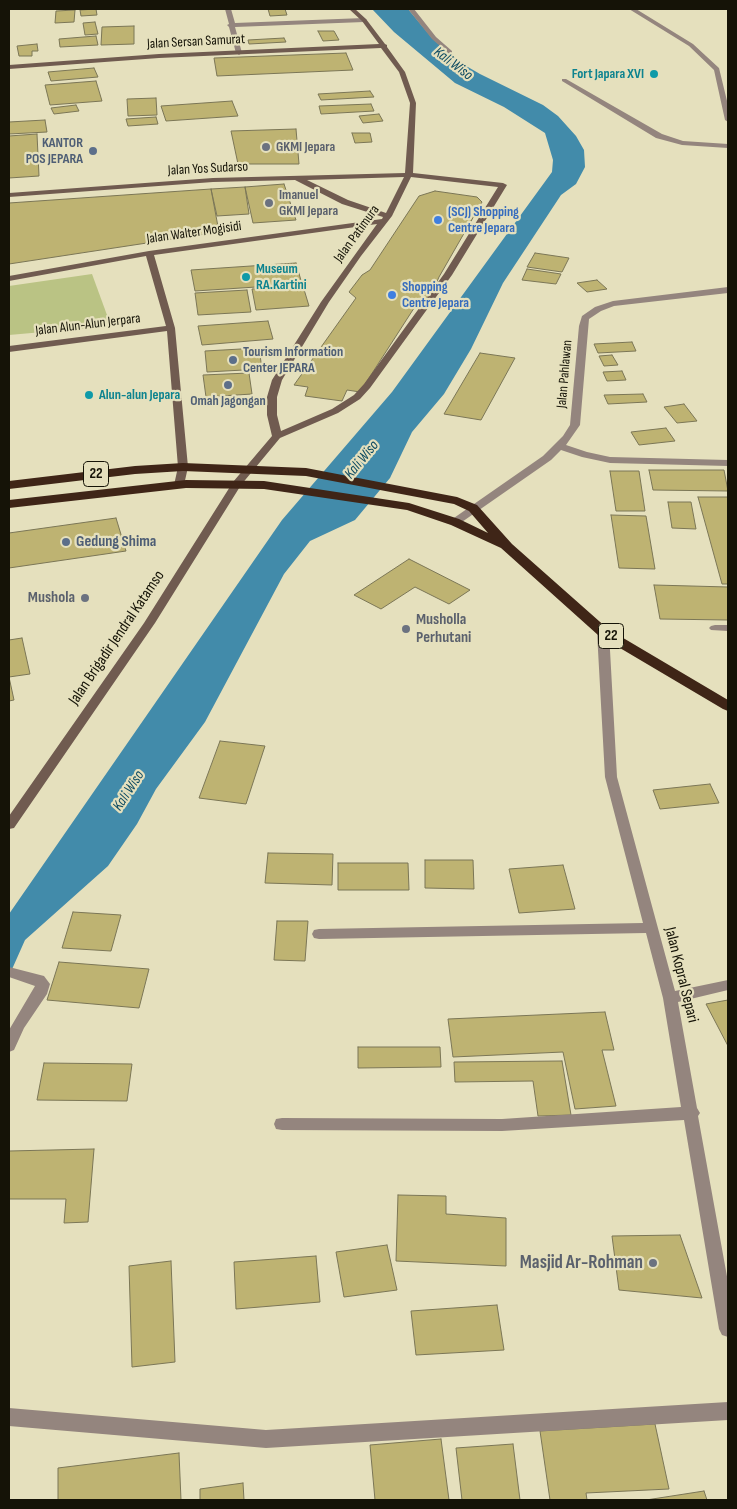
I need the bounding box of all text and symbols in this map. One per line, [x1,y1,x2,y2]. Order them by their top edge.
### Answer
street label: Jalan Sersan Samurat [147,31,245,53]
water label: Kali Wiso [430,44,476,84]
place label: Fort Japara XVI [572,66,644,82]
marker: Fort Japara XVI [648,68,660,80]
place label: KANTOR POS JEPARA [26,135,83,168]
place label: GKMI Jepara [276,139,335,155]
marker: GKMI Jepara [260,141,272,153]
marker: KANTOR POS JEPARA [87,145,99,157]
street label: Jalan Yos Sudarso [167,159,249,179]
place label: Imanuel GKMI Jepara [279,187,338,220]
marker: Imanuel GKMI Jepara [263,197,275,209]
street label: Jalan Patimura [331,202,383,266]
place label: (SCJ) Shopping Centre Jepara [448,204,519,236]
marker: (SCJ) Shopping Centre Jepara [432,214,444,226]
street label: Jalan Walter Mogisidi [146,218,242,248]
place label: Museum RA.Kartini [256,261,306,294]
marker: Museum RA.Kartini [240,271,252,283]
place label: Shopping Centre Jepara [402,279,469,312]
marker: Shopping Centre Jepara [386,289,398,301]
street label: Jalan Alun-Alun Jerpara [35,310,141,340]
street label: Jalan Pahlawan [554,339,576,409]
place label: Tourism Information Center JEPARA [243,344,343,377]
marker: Tourism Information Center JEPARA [227,354,239,366]
marker: Omah Jagongan [222,379,234,391]
place label: Alun-alun Jepara [99,387,180,403]
marker: Alun-alun Jepara [83,389,95,401]
place label: Omah Jagongan [190,393,266,409]
water label: Kali Wiso [341,437,383,483]
road number: 22 [84,462,108,486]
place label: Gedung Shima [76,532,156,552]
marker: Gedung Shima [60,536,72,548]
street label: Jalan Brigadir Jendral Katamso [65,567,169,709]
place label: Mushola [28,588,75,608]
marker: Mushola [79,592,91,604]
place label: Musholla Perhutani [416,610,471,648]
marker: Musholla Perhutani [400,623,412,635]
road number: 22 [598,624,624,648]
water label: Kali Wiso [109,768,149,814]
street label: Jalan Kopral Separi [660,925,702,1025]
place label: Masjid Ar-Rohman [520,1252,643,1274]
marker: Masjid Ar-Rohman [647,1257,659,1269]

